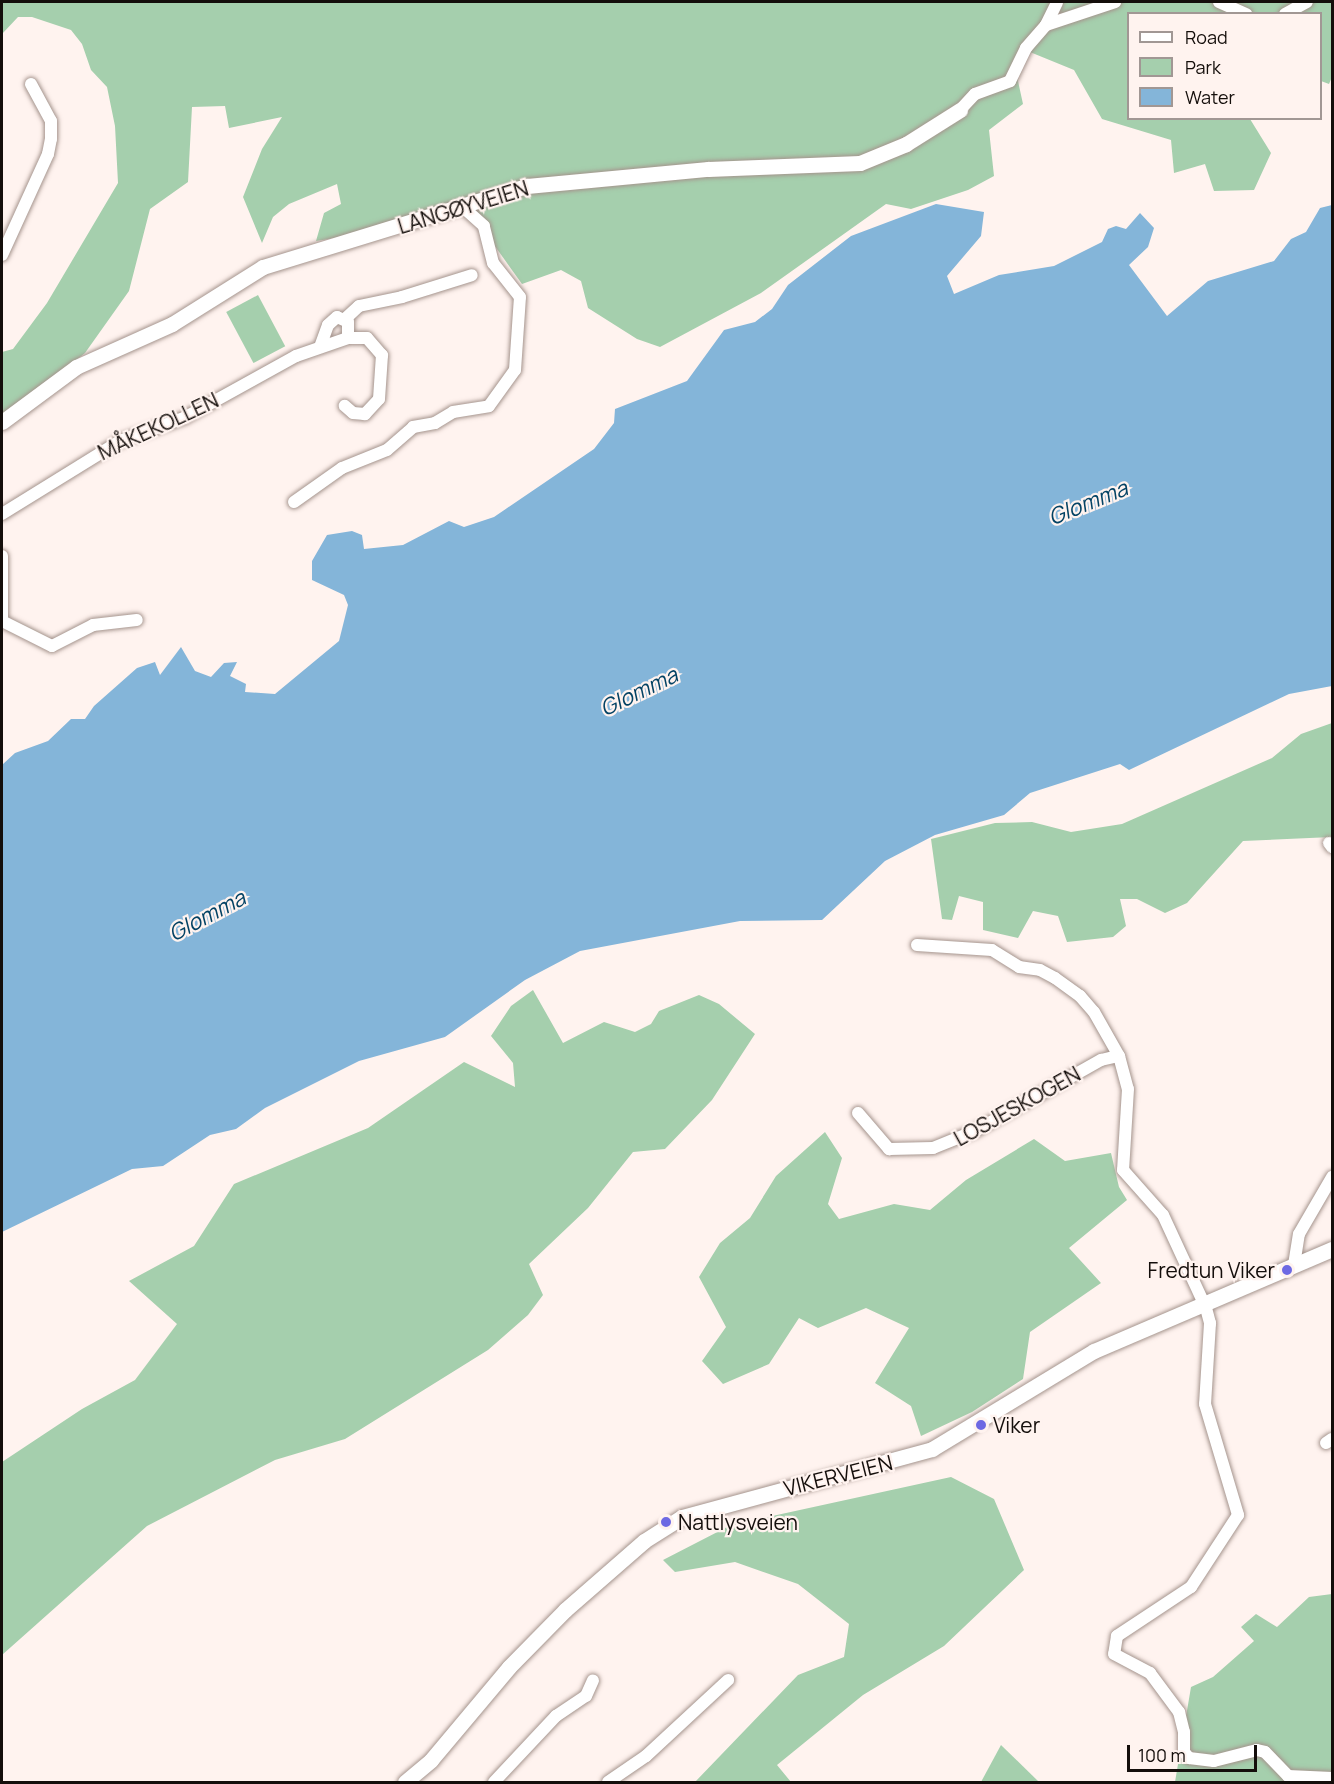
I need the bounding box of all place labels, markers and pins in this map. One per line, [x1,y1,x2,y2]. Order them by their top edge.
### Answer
place label: Fredtun Viker [1148,1257,1275,1283]
marker: Fredtun Viker [1280,1263,1294,1277]
place label: Viker [993,1412,1040,1438]
marker: Viker [974,1418,988,1432]
place label: Nattlysveien [678,1509,798,1535]
marker: Nattlysveien [659,1515,673,1529]

